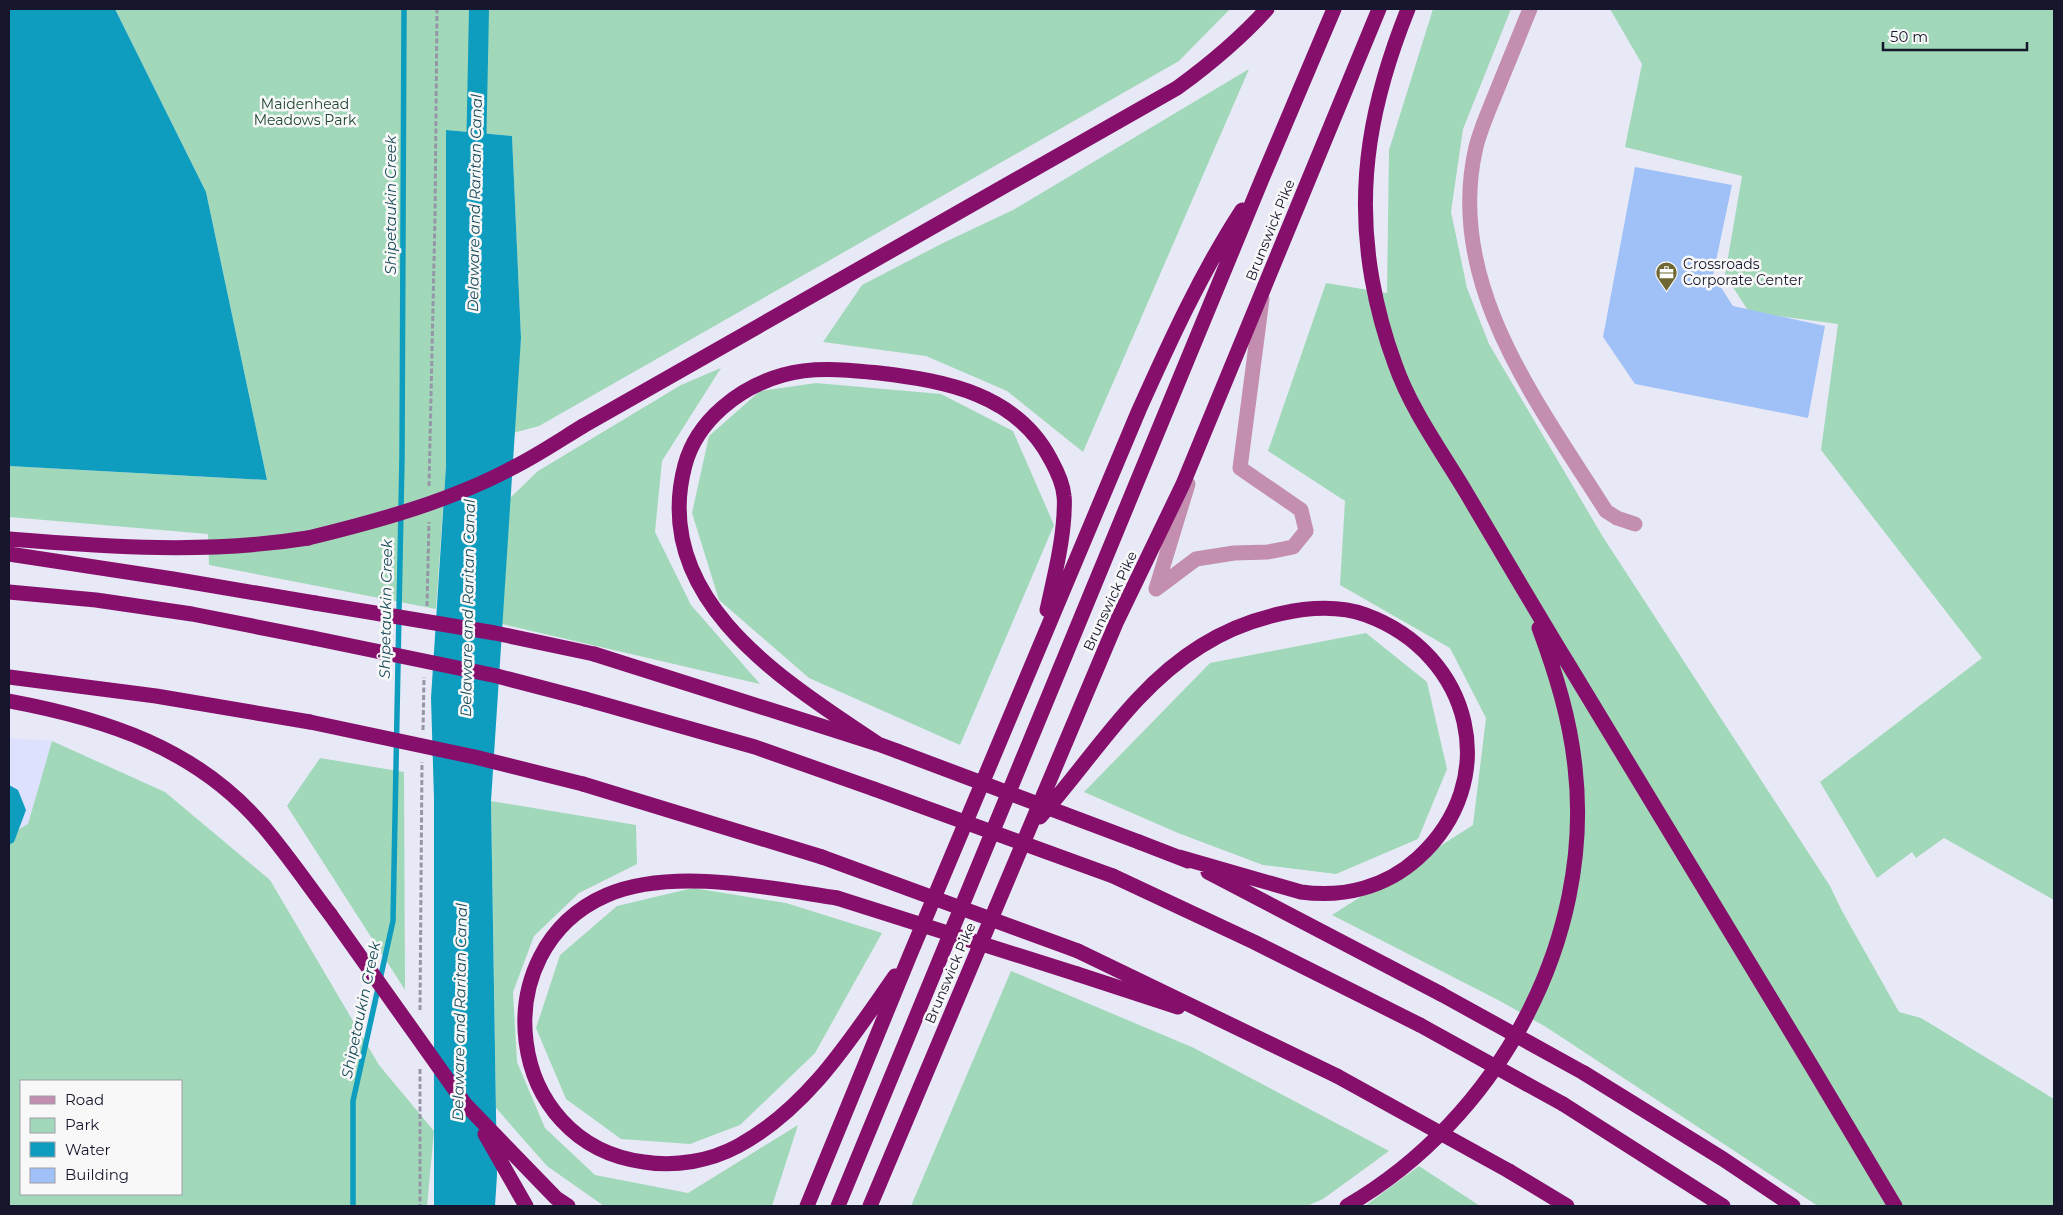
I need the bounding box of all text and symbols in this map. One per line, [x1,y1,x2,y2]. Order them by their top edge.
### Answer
scale bar [1883,20,2027,52]
text: 50 m [1890,27,1928,46]
water label: Delaware and Raritan Canal [463,94,486,312]
park label: Maidenhead Meadows Park [254,95,357,129]
water label: Shipetaukin Creek [381,134,400,275]
street label: Brunswick Pike [1241,177,1299,283]
place label: Crossroads Corporate Center [1683,255,1803,289]
office icon: Crossroads Corporate Center [1655,260,1679,291]
water label: Delaware and Raritan Canal [456,499,479,717]
water label: Shipetaukin Creek [375,538,396,679]
street label: Brunswick Pike [1079,548,1141,654]
water label: Delaware and Raritan Canal [448,903,471,1121]
street label: Brunswick Pike [921,920,979,1026]
water label: Shipetaukin Creek [337,939,385,1080]
legend [20,1080,182,1195]
text: Road [65,1090,104,1109]
text: Park [65,1115,99,1134]
text: Water [65,1140,111,1159]
text: Building [65,1165,129,1184]

